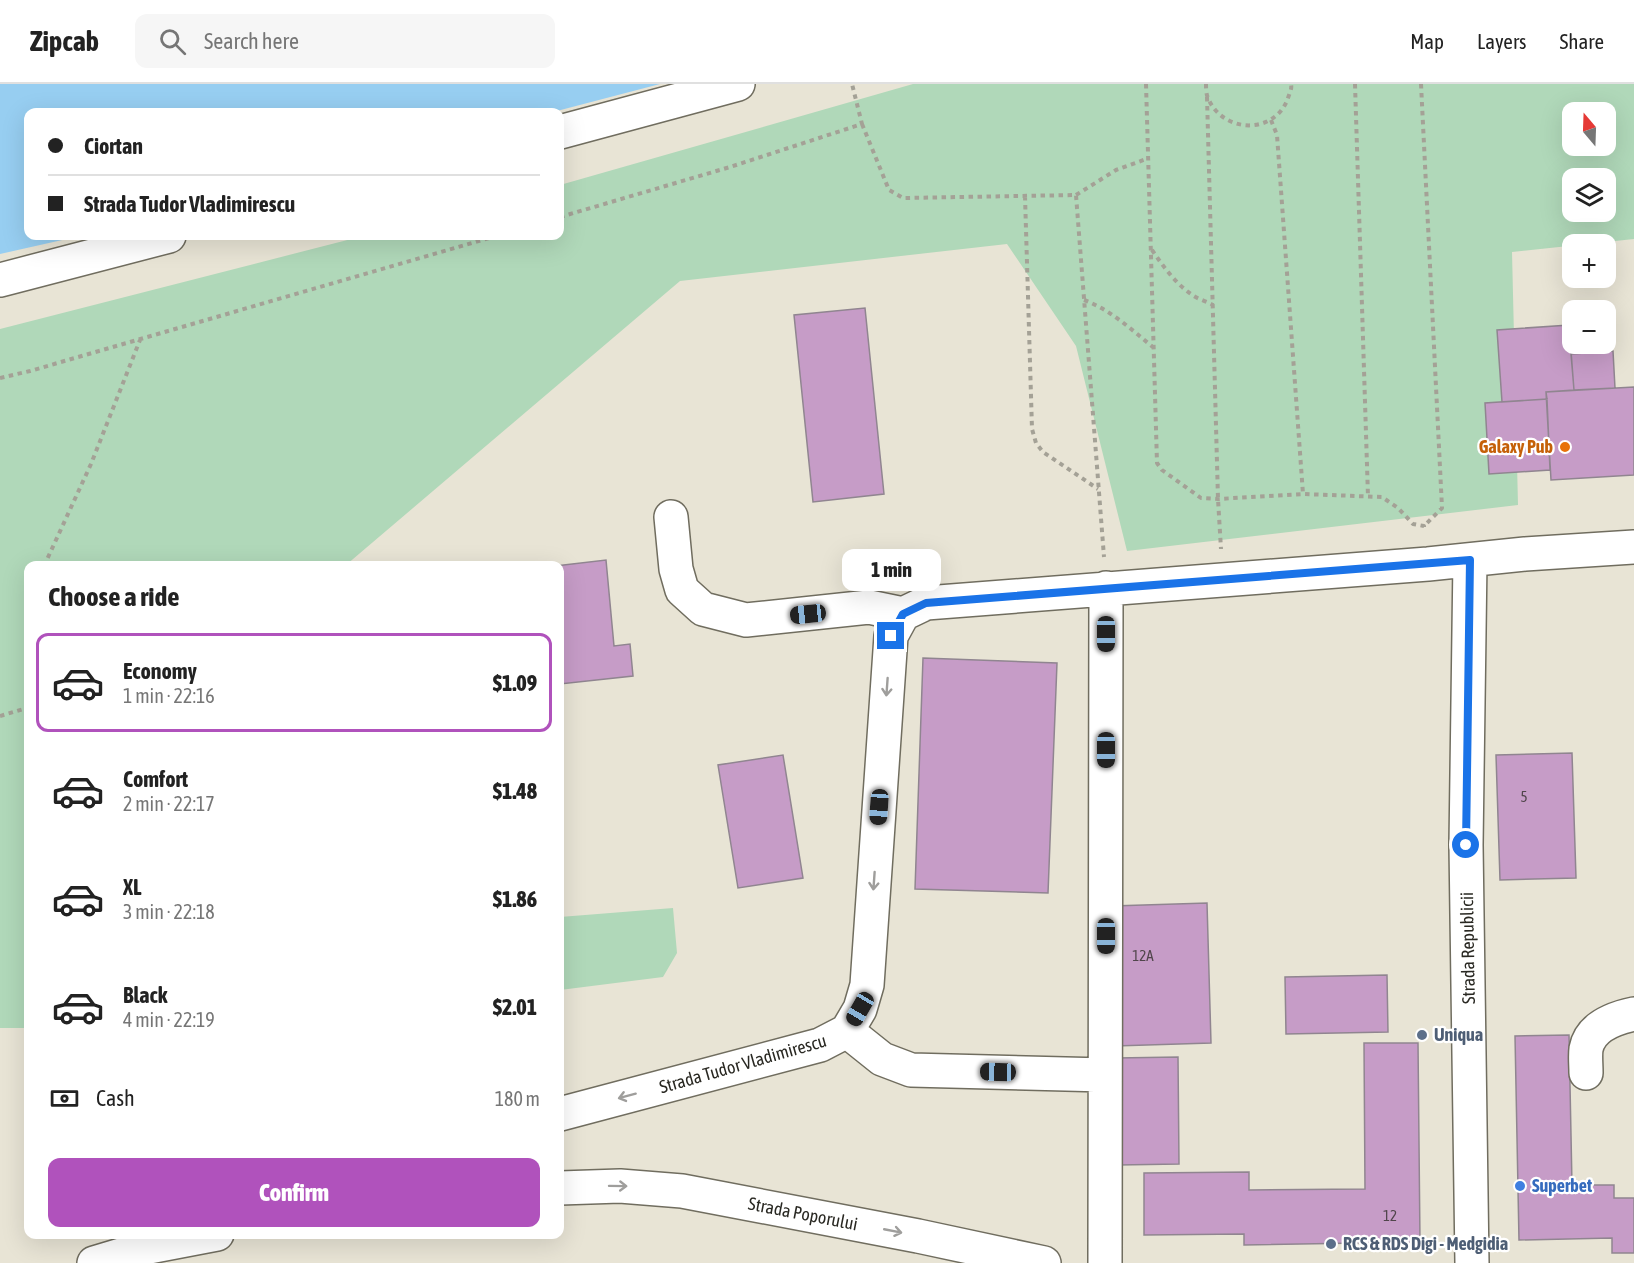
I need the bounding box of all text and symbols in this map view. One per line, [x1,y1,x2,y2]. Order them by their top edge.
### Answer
search box [135,14,555,68]
text: Zipcab [30,25,99,57]
icon: search [156,25,189,58]
text: Search here [204,28,299,54]
text: Map [1410,29,1444,53]
text: Layers [1477,29,1527,53]
text: Share [1560,29,1604,53]
north arrow [1562,102,1616,156]
map controls [1562,102,1616,354]
text: Ciortan [84,133,143,159]
button: layers [1562,168,1616,222]
text: Strada Tudor Vladimirescu [84,191,295,217]
button: + [1562,234,1616,288]
button: − [1562,300,1616,354]
place label: Galaxy Pub [1479,436,1553,457]
marker: Galaxy Pub [1558,440,1572,454]
callout: 1 min [842,549,940,591]
text: 1 min [871,558,912,581]
text: Choose a ride [48,581,180,612]
car [789,603,827,625]
car [1097,616,1115,652]
route end [877,622,904,649]
icon: car [51,656,105,710]
text: Economy [123,658,197,684]
text: $1.09 [493,670,537,696]
one-way arrow [881,676,892,696]
text: 1 min · 22:16 [123,684,215,707]
car [1097,732,1115,768]
icon: car [51,764,105,818]
text: Comfort [123,766,188,792]
text: $1.48 [493,778,537,804]
car [869,788,889,826]
house number: 5 [1520,788,1528,805]
text: 2 min · 22:17 [123,792,215,815]
route start [1452,831,1479,858]
one-way arrow [868,871,879,891]
icon: car [51,872,105,926]
text: XL [123,874,141,900]
text: $1.86 [493,886,537,912]
street label: Strada Republicii [1456,892,1479,1004]
text: 3 min · 22:18 [123,900,215,923]
car [1097,918,1115,954]
house number: 12A [1132,947,1154,964]
icon: car [51,980,105,1034]
text: Black [123,982,167,1008]
car [843,989,877,1029]
text: $2.01 [493,994,537,1020]
text: 4 min · 22:19 [123,1008,215,1031]
place label: Uniqua [1434,1024,1483,1045]
marker: Uniqua [1415,1028,1429,1042]
street label: Strada Tudor Vladimirescu [657,1030,829,1097]
car [980,1063,1016,1081]
icon: cash [48,1082,81,1115]
text: Cash [96,1085,135,1111]
text: 180 m [495,1087,540,1110]
one-way arrow [618,1091,637,1102]
button: Confirm [48,1158,540,1227]
place label: Superbet [1532,1175,1593,1196]
marker: Superbet [1513,1179,1527,1193]
one-way arrow [607,1180,627,1192]
street label: Strada Poporului [747,1193,860,1234]
house number: 12 [1383,1207,1397,1224]
one-way arrow [883,1226,902,1237]
place label: RCS & RDS Digi - Medgidia [1343,1233,1508,1254]
marker: RCS & RDS Digi - Medgidia [1324,1237,1338,1251]

